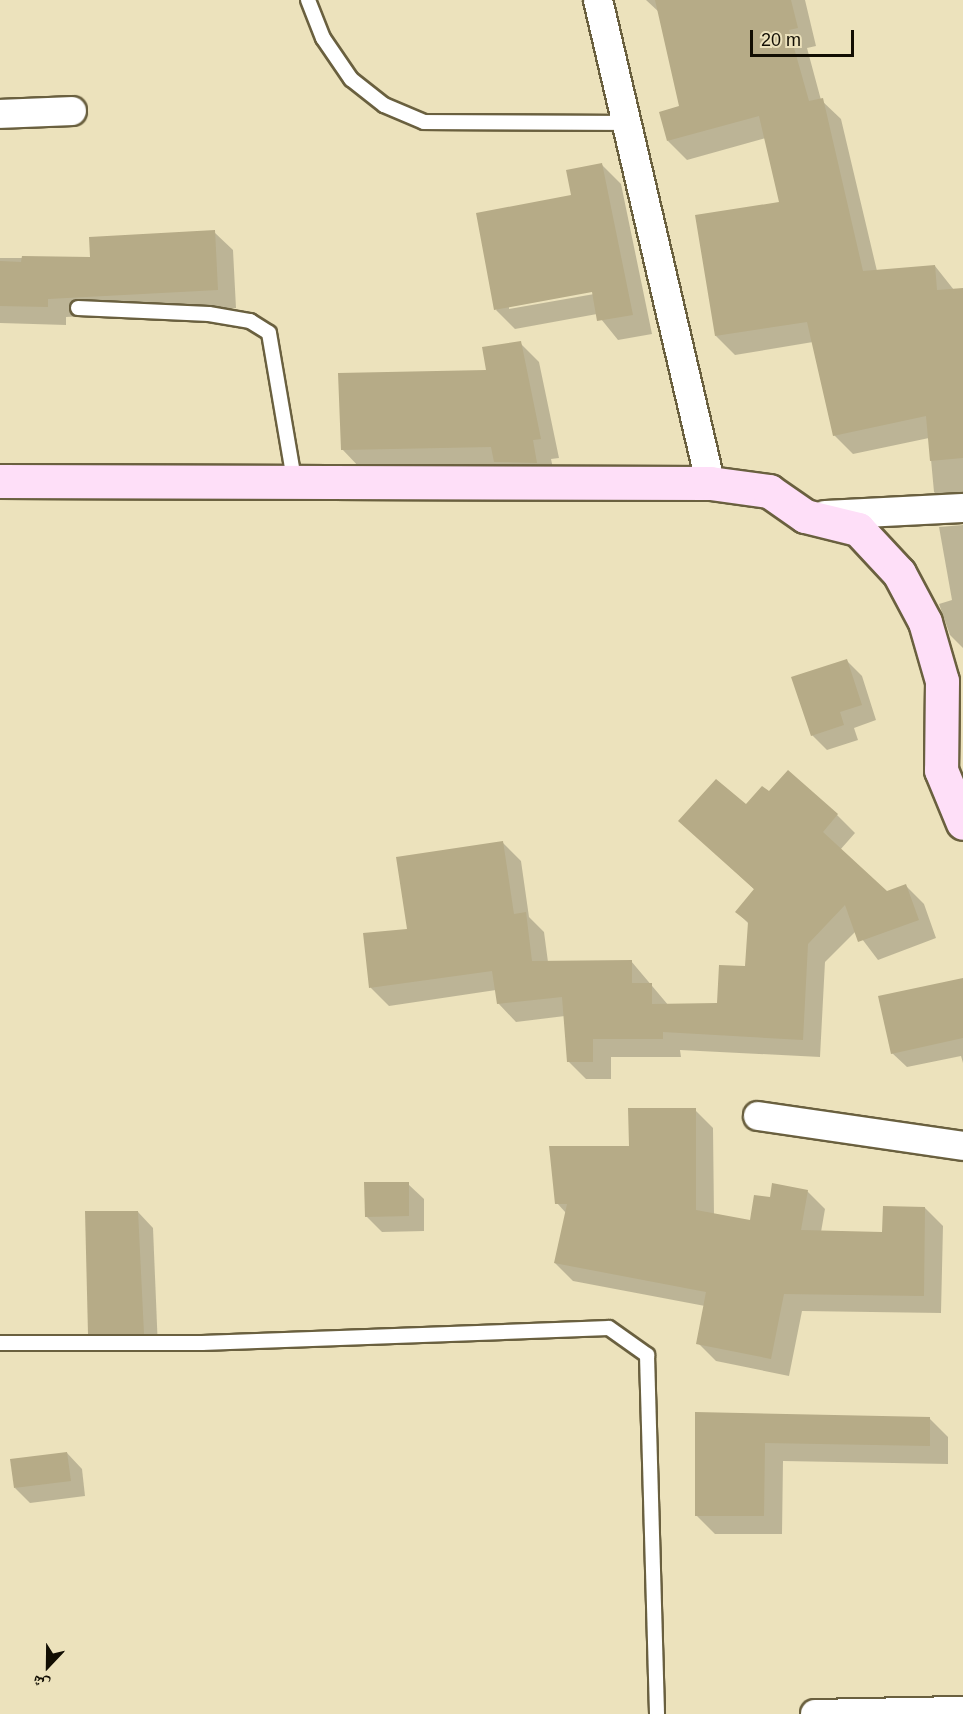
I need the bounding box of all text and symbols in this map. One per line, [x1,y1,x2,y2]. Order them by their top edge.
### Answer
scale bar [753,18,856,56]
text: 20 m [761,30,801,50]
north arrow [18,1636,78,1696]
text: ش [30,1672,52,1694]

